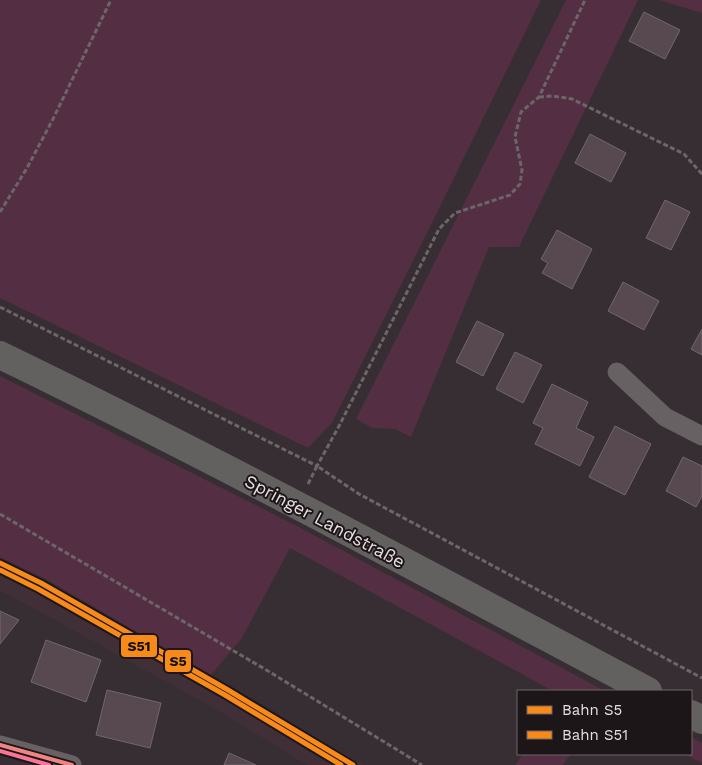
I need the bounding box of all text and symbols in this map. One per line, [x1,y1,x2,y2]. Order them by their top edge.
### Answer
street label: Springer Landstraße [241,470,409,572]
line badge: S51 [120,634,158,658]
text: S51 [127,638,151,654]
line badge: S5 [164,649,192,673]
text: S5 [169,653,187,669]
legend [517,690,692,755]
text: Bahn S5 [562,701,622,719]
text: Bahn S51 [562,726,628,744]

